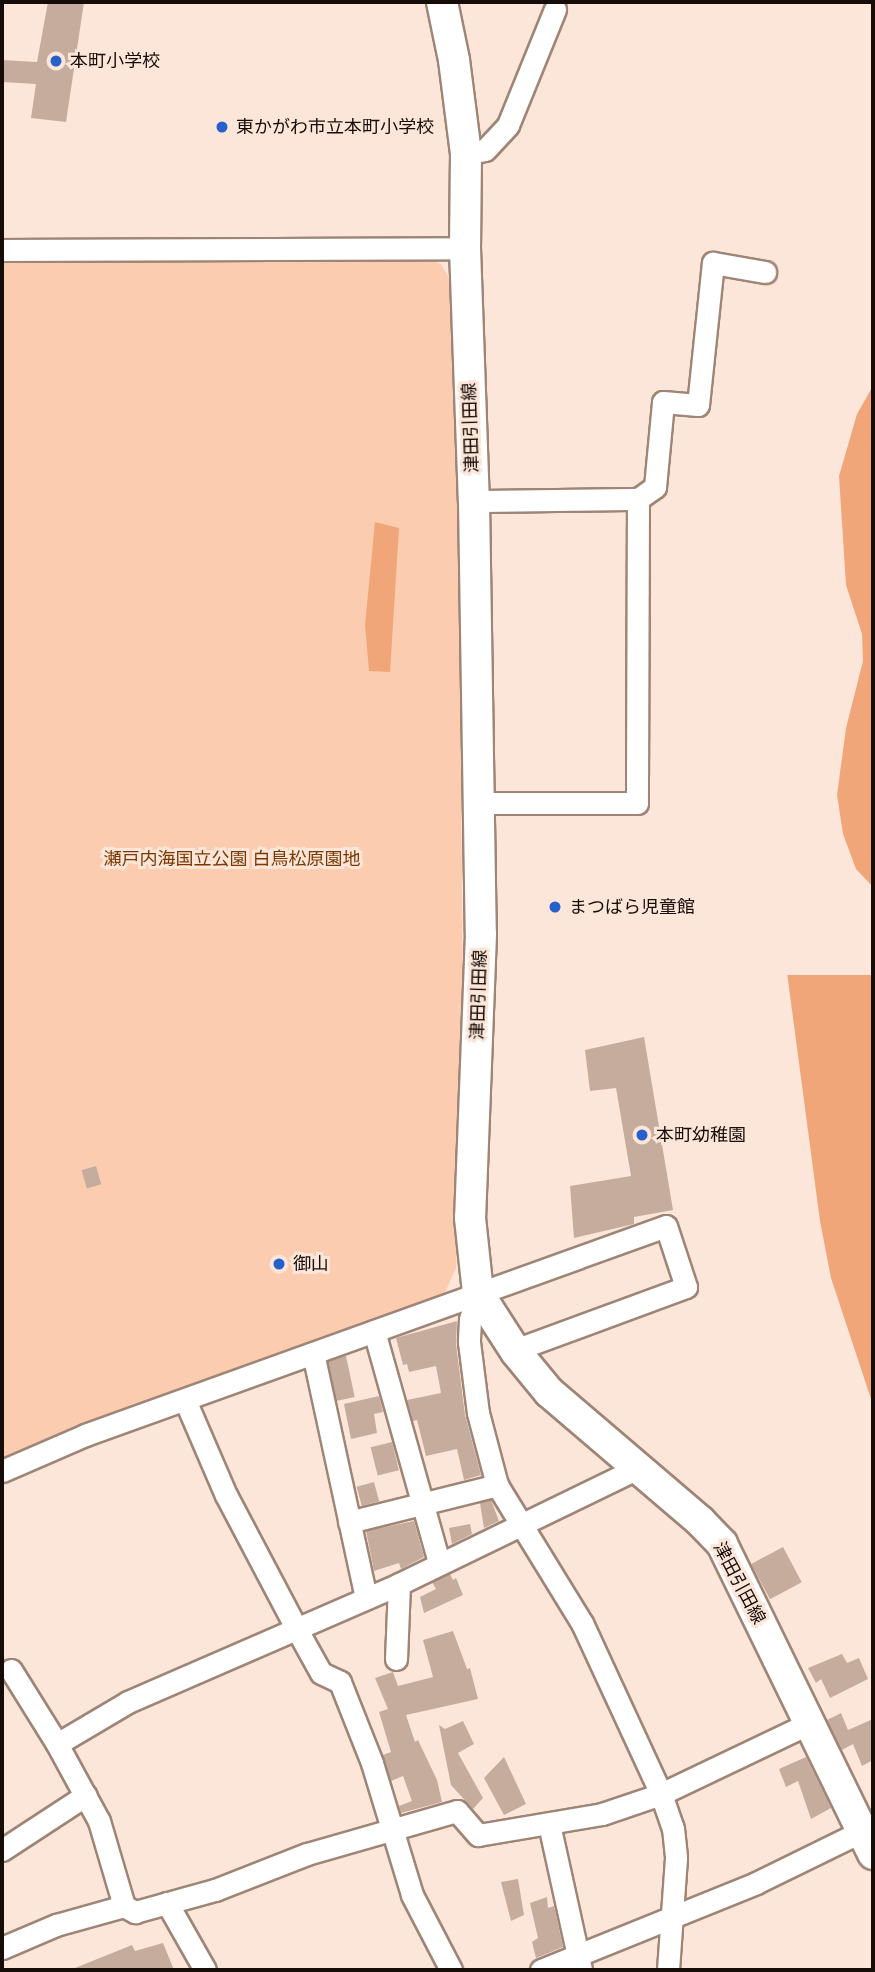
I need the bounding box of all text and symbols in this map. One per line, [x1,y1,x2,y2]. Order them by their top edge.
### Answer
place label: 本町小学校 [70,50,160,72]
marker: 本町小学校 [48,53,64,69]
place label: 東かがわ市立本町小学校 [236,116,434,138]
marker: 東かがわ市立本町小学校 [214,119,230,135]
street label: 津田引田線 [459,383,483,473]
park label: 瀬戸内海国立公園 白鳥松原園地 [104,848,360,870]
place label: まつばら児童館 [569,896,695,918]
marker: まつばら児童館 [547,899,563,915]
street label: 津田引田線 [467,950,491,1040]
place label: 本町幼稚園 [656,1124,746,1146]
marker: 本町幼稚園 [634,1127,650,1143]
place label: 御山 [293,1253,329,1275]
marker: 御山 [271,1256,287,1272]
street label: 津田引田線 [708,1538,770,1628]

